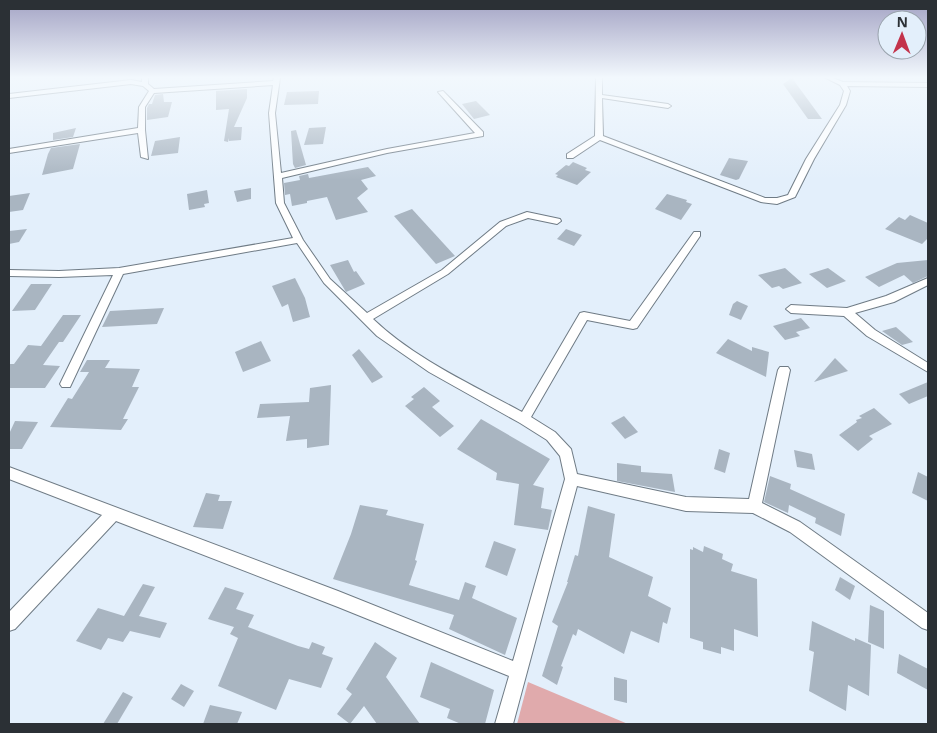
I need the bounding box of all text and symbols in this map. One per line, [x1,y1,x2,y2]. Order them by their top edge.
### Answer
north arrow [877,10,927,60]
text: N [896,12,908,31]

